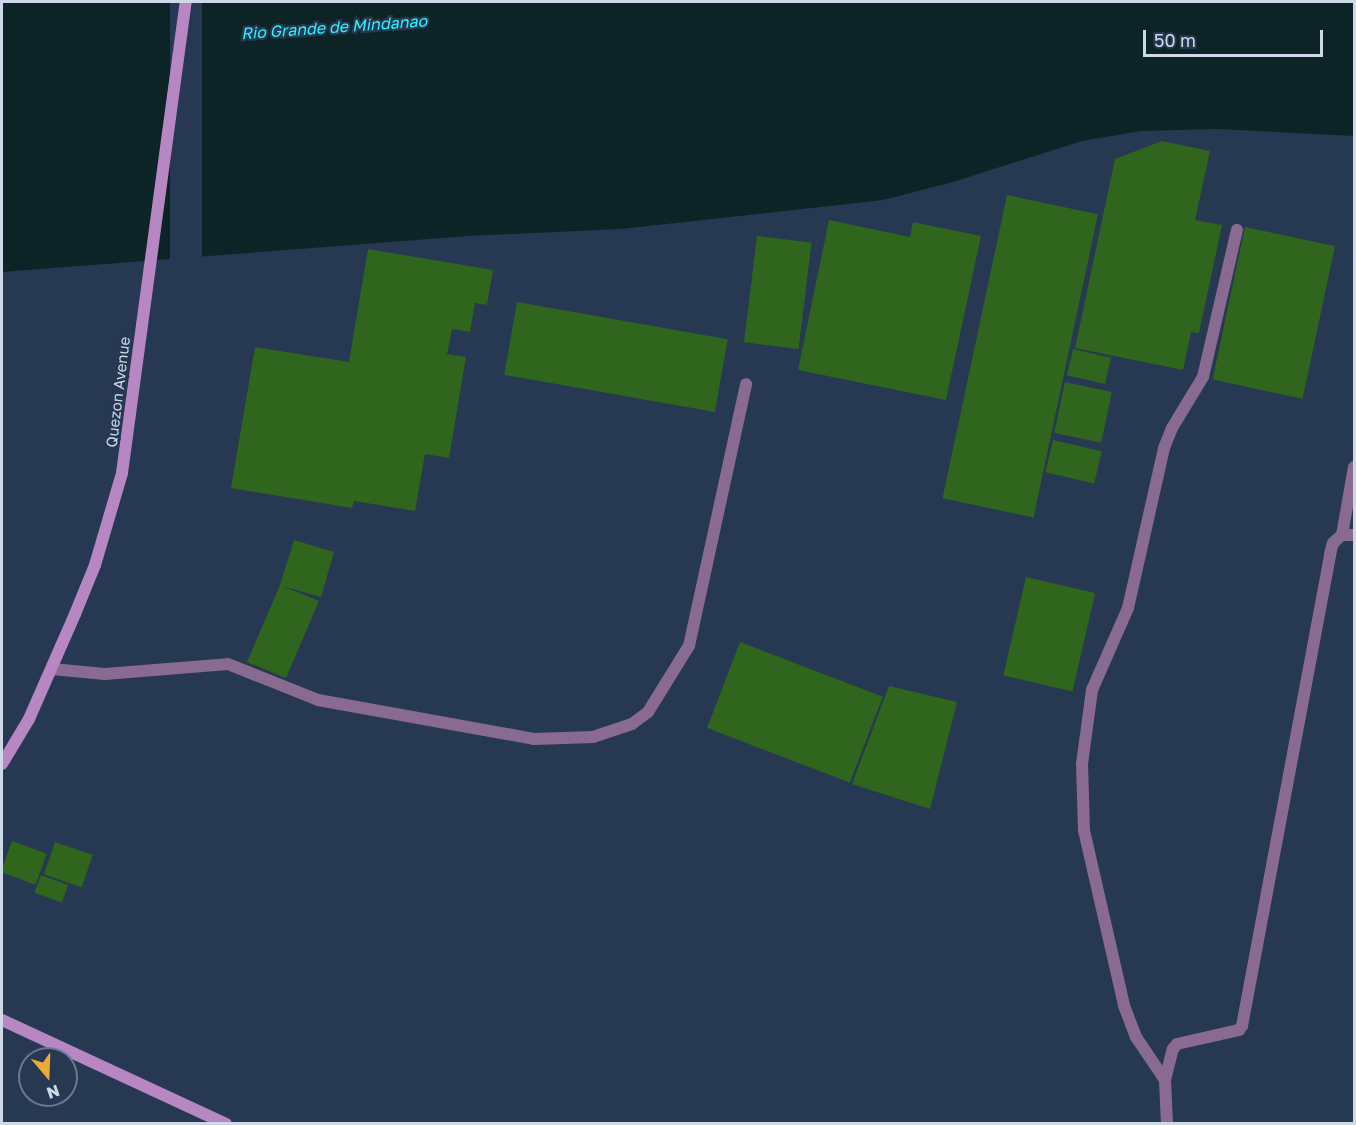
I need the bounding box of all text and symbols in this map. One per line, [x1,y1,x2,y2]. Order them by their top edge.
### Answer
water label: Rio Grande de Mindanao [240,11,428,43]
scale bar [1146,18,1326,56]
text: 50 m [1154,29,1196,51]
street label: Quezon Avenue [102,336,134,448]
north arrow [18,1047,78,1107]
text: N [44,1081,62,1104]

